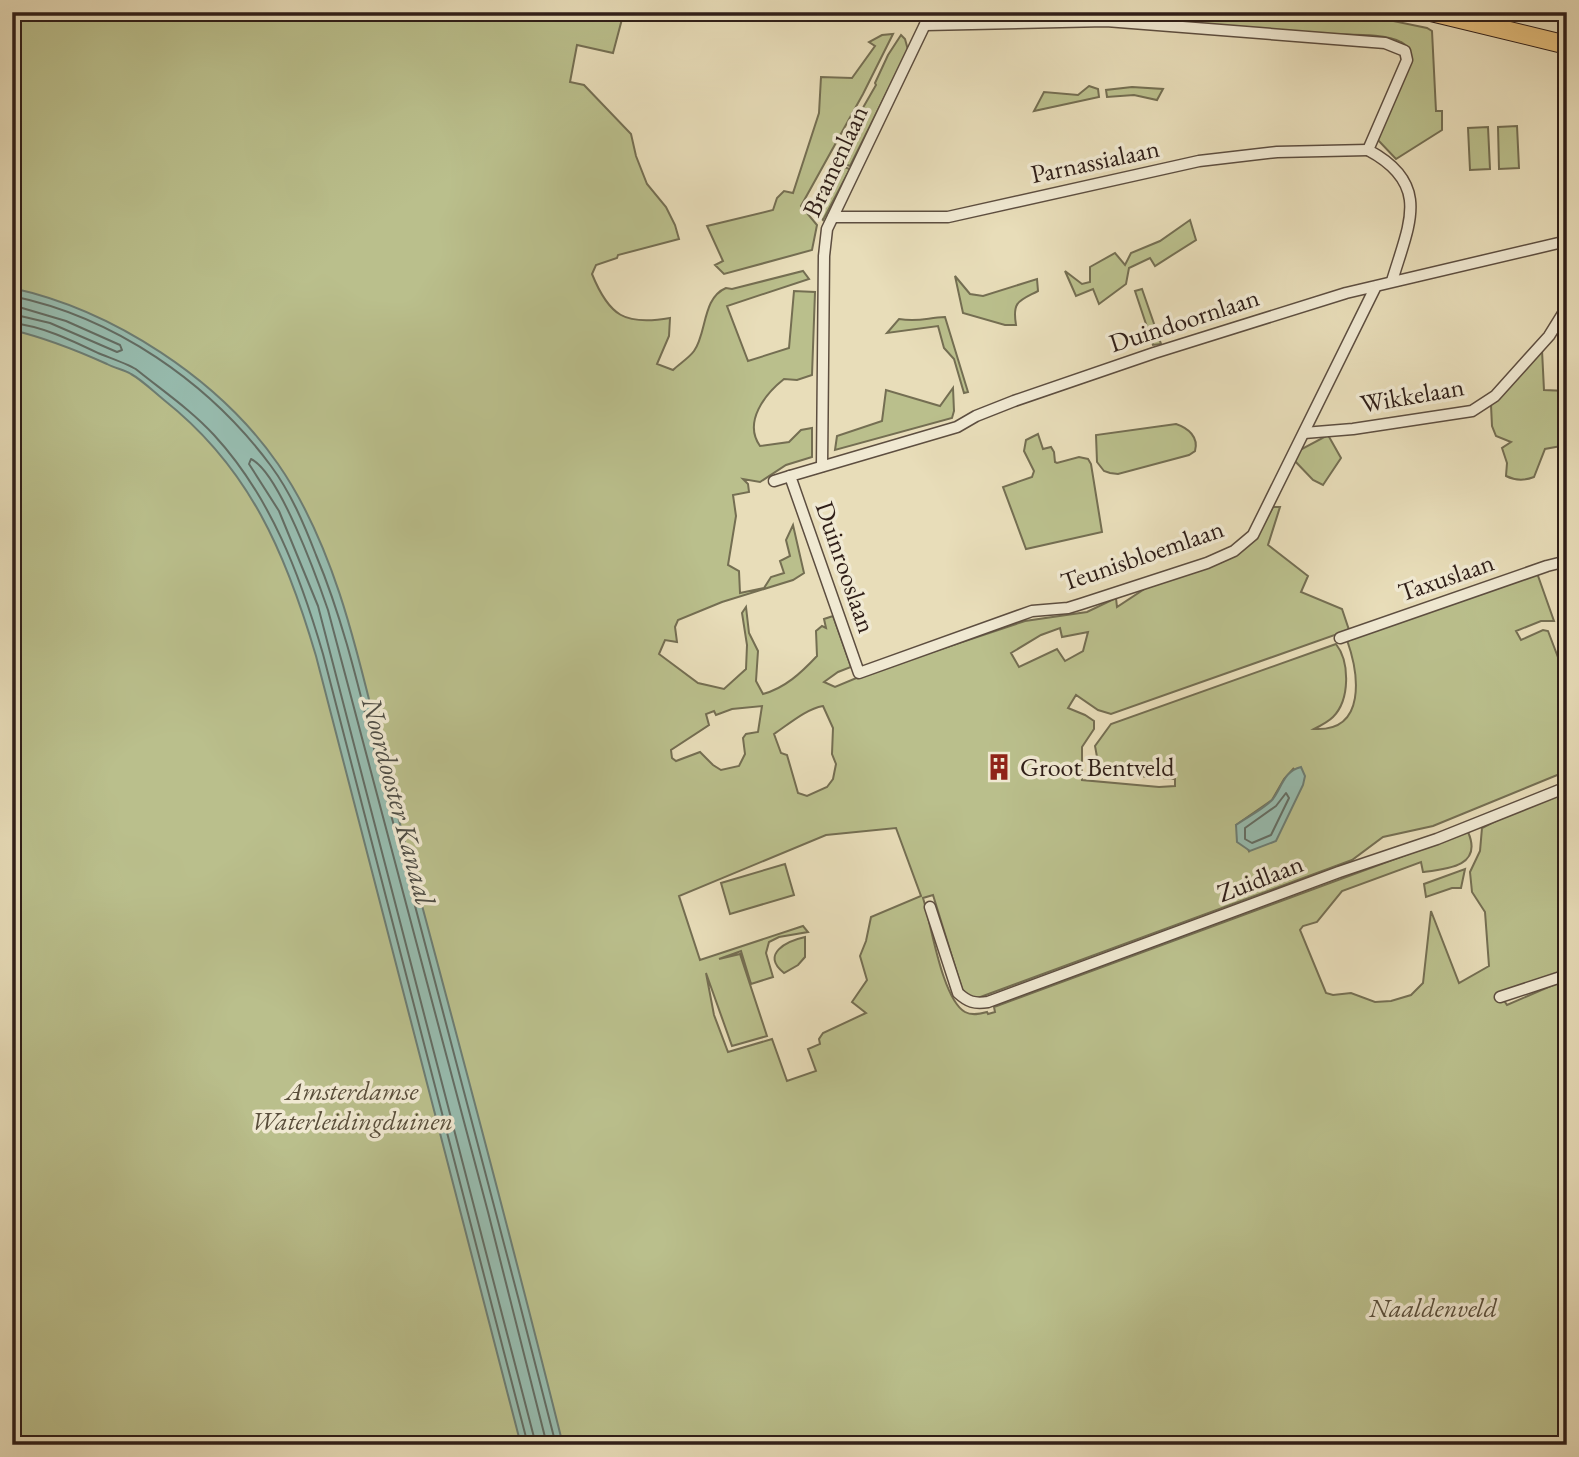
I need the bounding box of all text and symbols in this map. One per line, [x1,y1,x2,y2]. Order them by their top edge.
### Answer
street label: Bramenlaan [794,100,876,222]
street label: Parnassialaan [1028,131,1163,191]
street label: Duindoornlaan [1105,280,1263,360]
street label: Wikkelaan [1357,369,1467,421]
street label: Duinrooslaan [808,497,884,638]
street label: Teunisbloemlaan [1056,511,1228,599]
street label: Taxuslaan [1394,545,1499,609]
water label: Noordooster Kanaal [354,692,444,910]
place label: Groot Bentveld [1020,750,1175,784]
building icon: Groot Bentveld [984,752,1014,782]
street label: Zuidlaan [1212,846,1308,910]
park label: Amsterdamse Waterleidingduinen [251,1074,453,1138]
park label: Naaldenveld [1368,1291,1498,1325]

